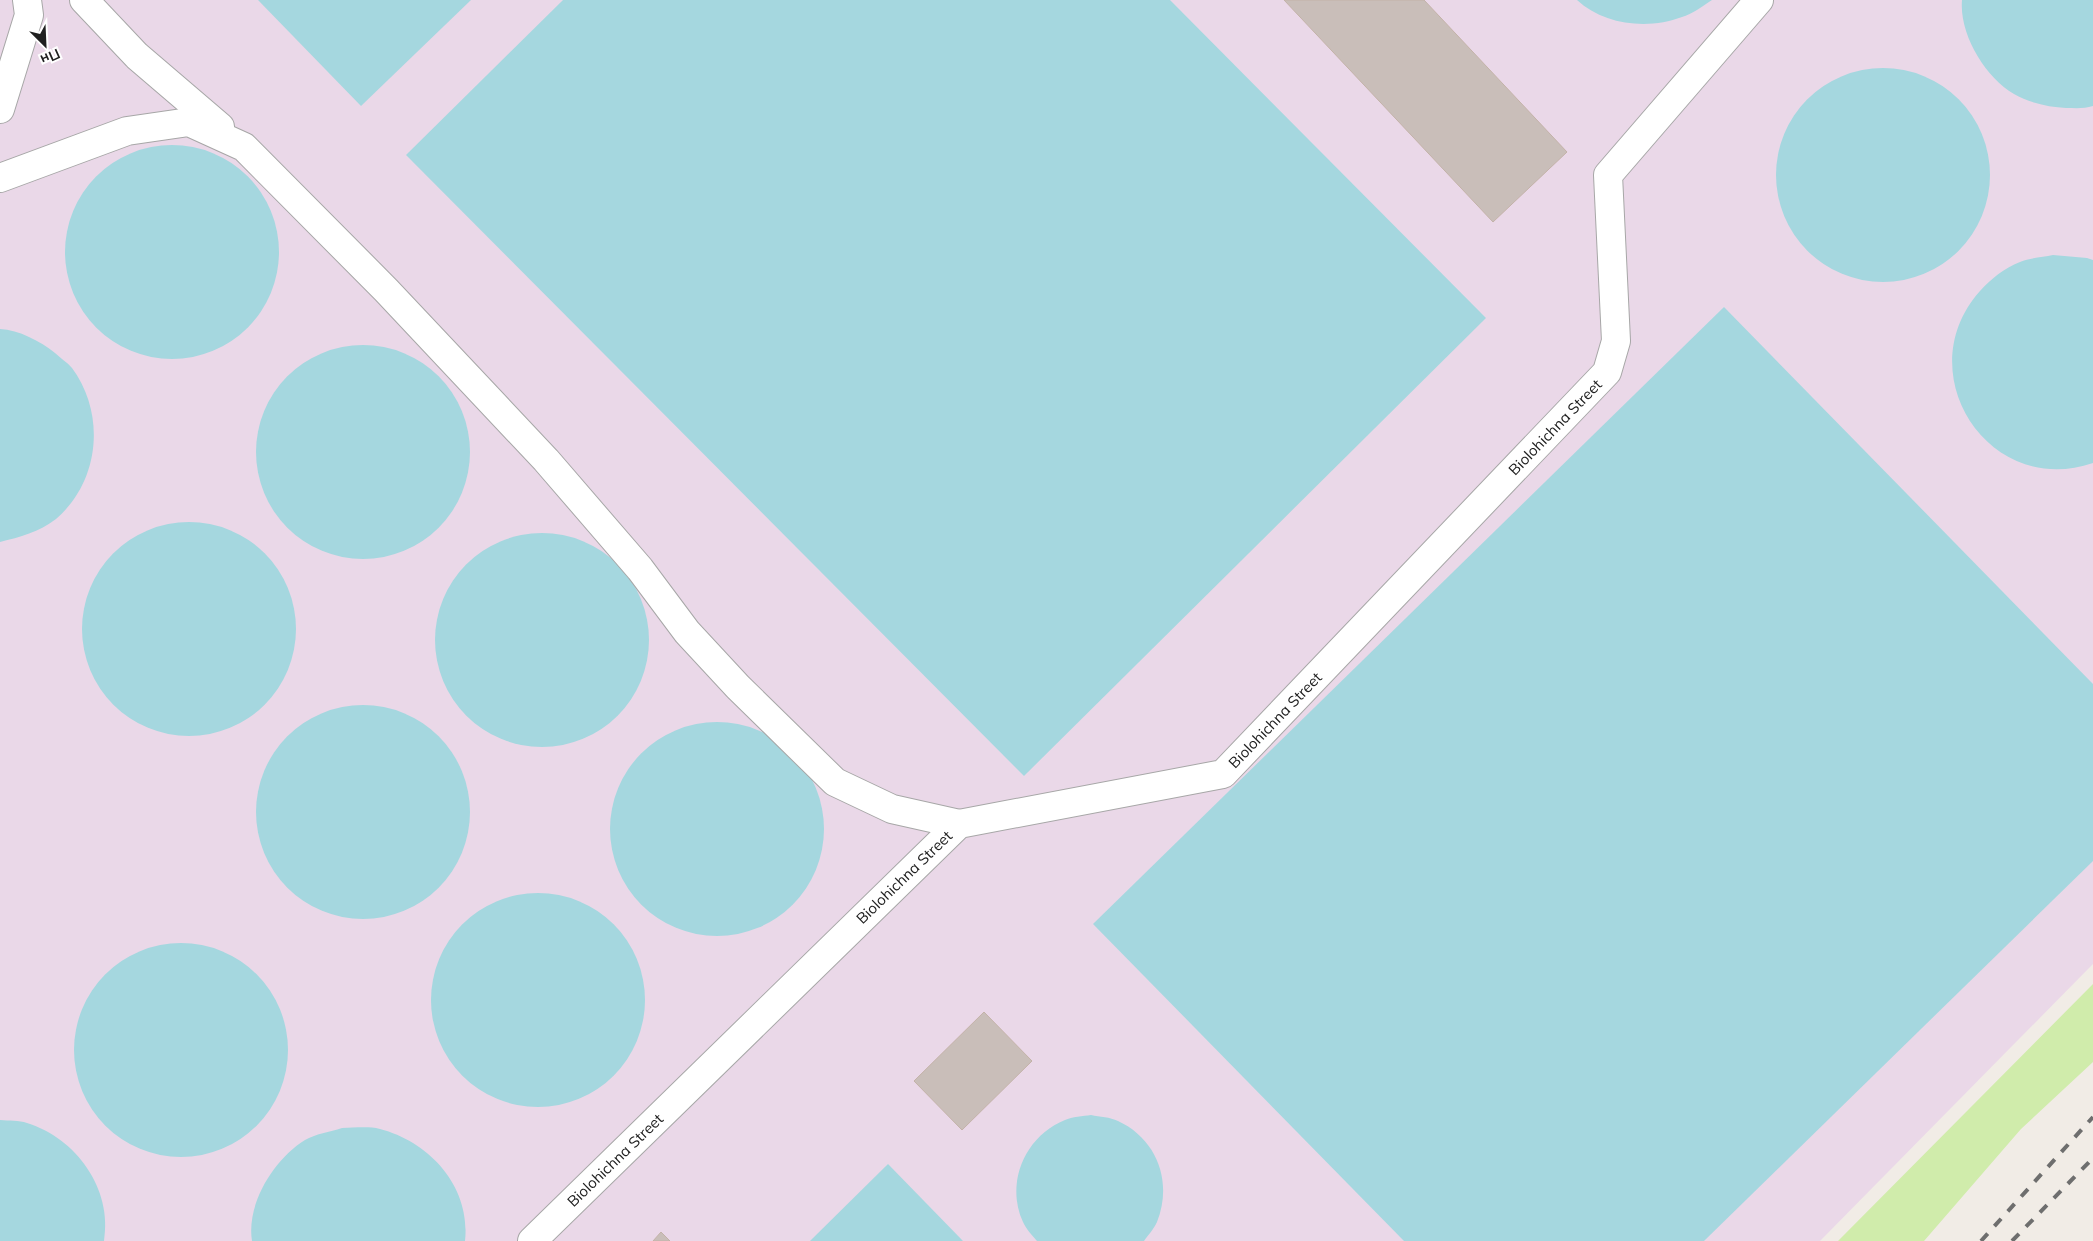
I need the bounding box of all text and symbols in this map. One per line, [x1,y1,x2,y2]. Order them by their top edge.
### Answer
north arrow [20,20,70,70]
text: Пн [38,45,63,69]
street label: Biolohichna Street [1504,375,1606,479]
street label: Biolohichna Street [1224,668,1326,772]
street label: Biolohichna Street [852,826,956,928]
street label: Biolohichna Street [563,1109,667,1211]

